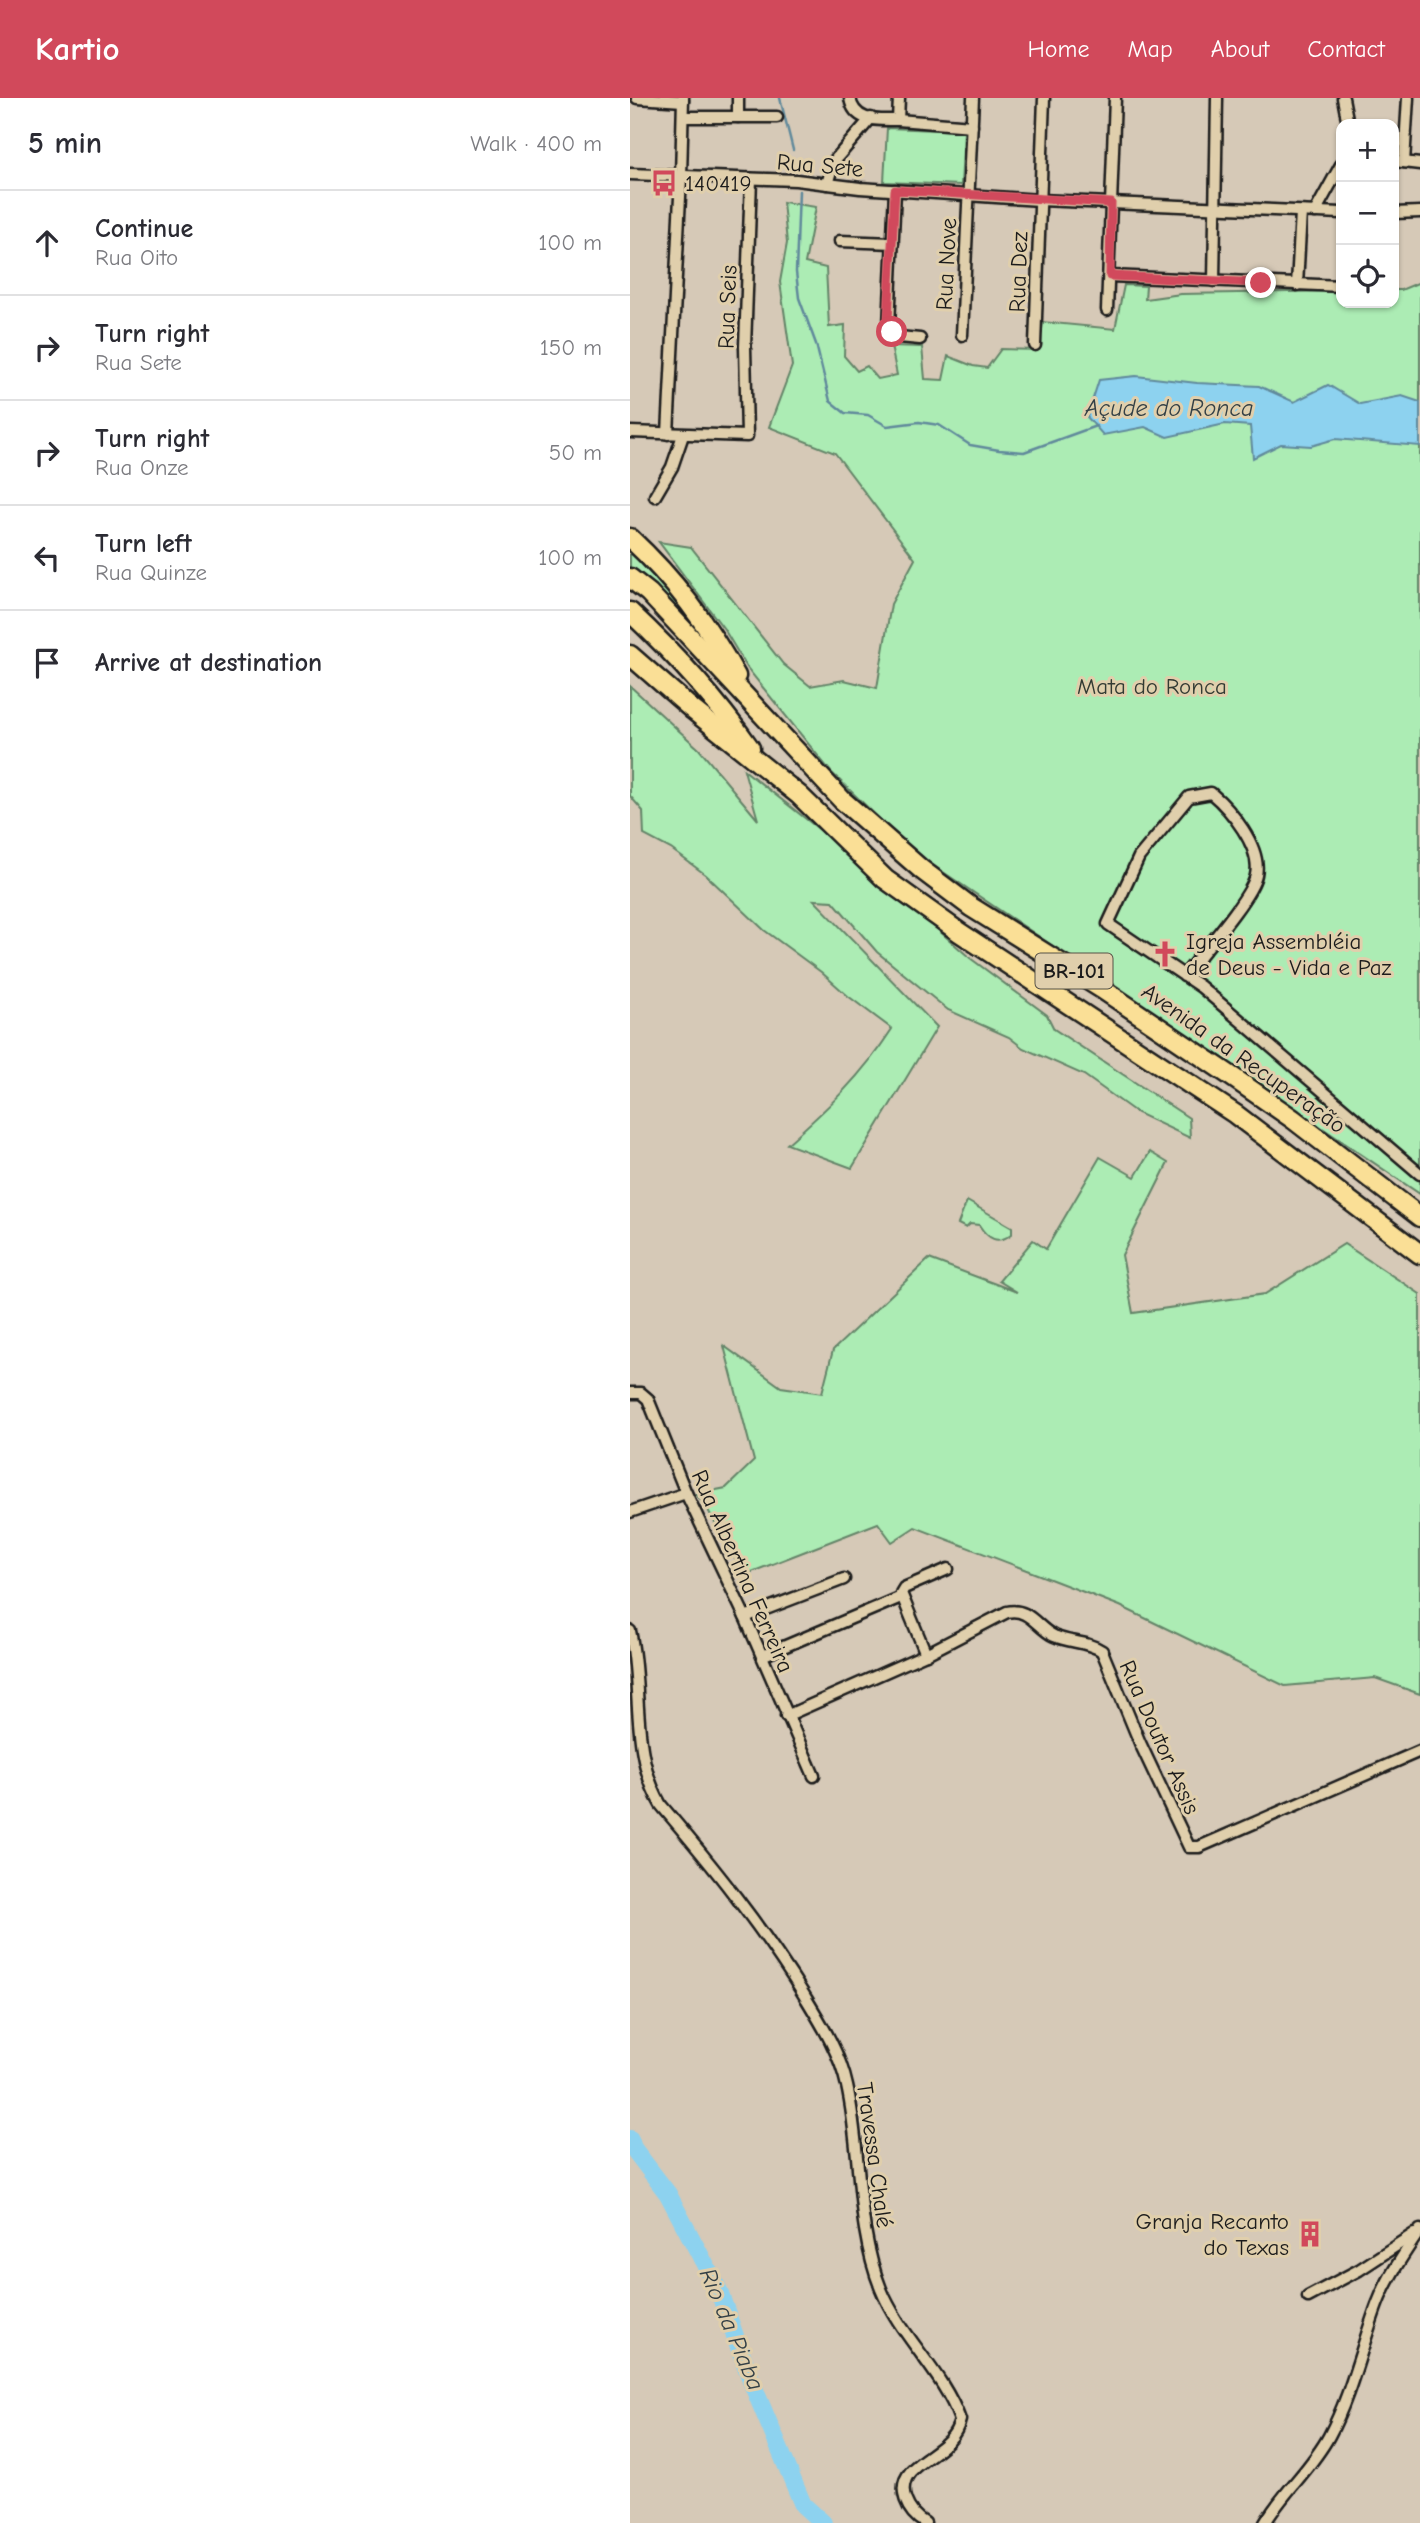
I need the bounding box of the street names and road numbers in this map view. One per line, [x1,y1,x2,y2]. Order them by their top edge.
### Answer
street label: Rua Sete [776,148,864,183]
street label: Rua Nove [931,217,962,311]
street label: Rua Dez [1004,231,1033,313]
street label: Rua Seis [713,265,742,349]
road number: BR-101 [1036,954,1112,988]
street label: Avenida da Recuperação [1137,978,1351,1139]
street label: Rua Albertina Ferreira [686,1466,799,1677]
street label: Rua Doutor Assis [1114,1656,1206,1818]
street label: Travessa Chalé [851,2081,898,2230]

